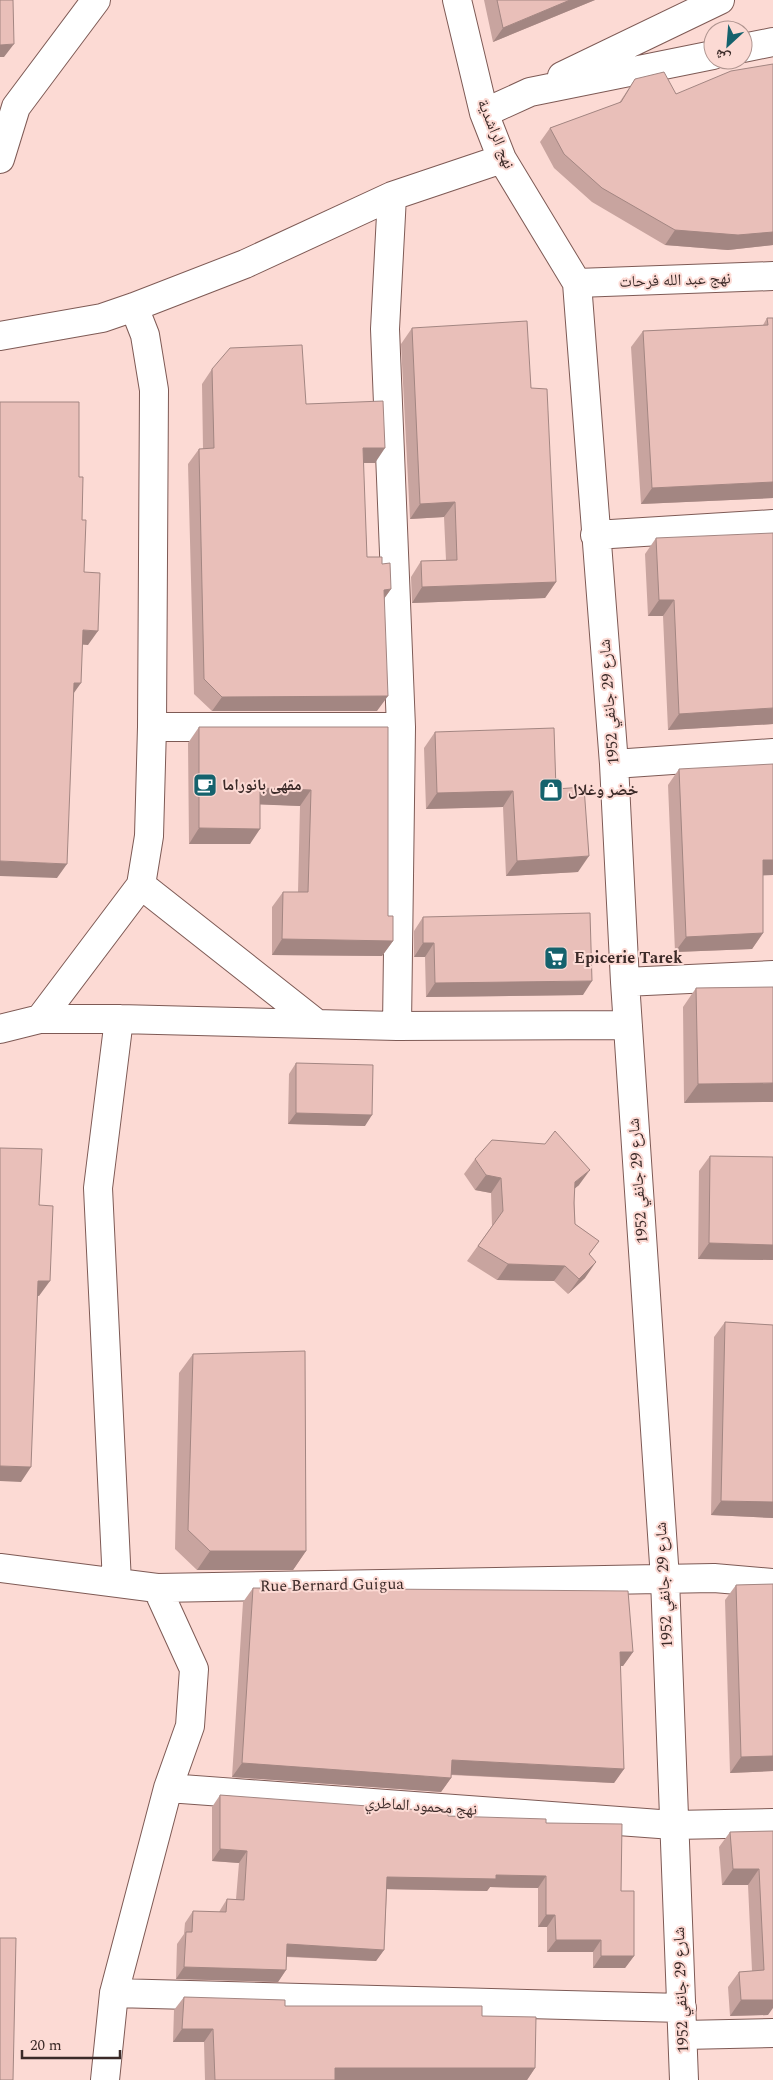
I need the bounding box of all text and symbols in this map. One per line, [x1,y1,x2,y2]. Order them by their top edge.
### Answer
north arrow [703,20,753,70]
text: ش [711,43,734,69]
street label: نهج الراشدية [471,95,521,173]
street label: نهج عبد الله فرحات [619,266,731,294]
street label: شارع 29 جانفي 1952 [593,638,625,766]
cafe icon: مقهى بانوراما [192,772,218,798]
place label: مقهى بانوراما [222,773,302,797]
shop icon: خضر وغلال [538,777,564,803]
place label: خضر وغلال [568,778,638,802]
supermarket icon: Epicerie Tarek [543,945,569,971]
place label: Epicerie Tarek [574,946,683,970]
street label: شارع 29 جانفي 1952 [622,1117,654,1245]
street label: شارع 29 جانفي 1952 [649,1521,679,1649]
street label: Rue Bernard Guigua [260,1572,404,1598]
street label: نهج محمود الماطري [364,1790,478,1822]
street label: شارع 29 جانفي 1952 [667,1926,695,2054]
scale bar [22,2028,120,2060]
text: 20 m [30,2034,62,2057]

